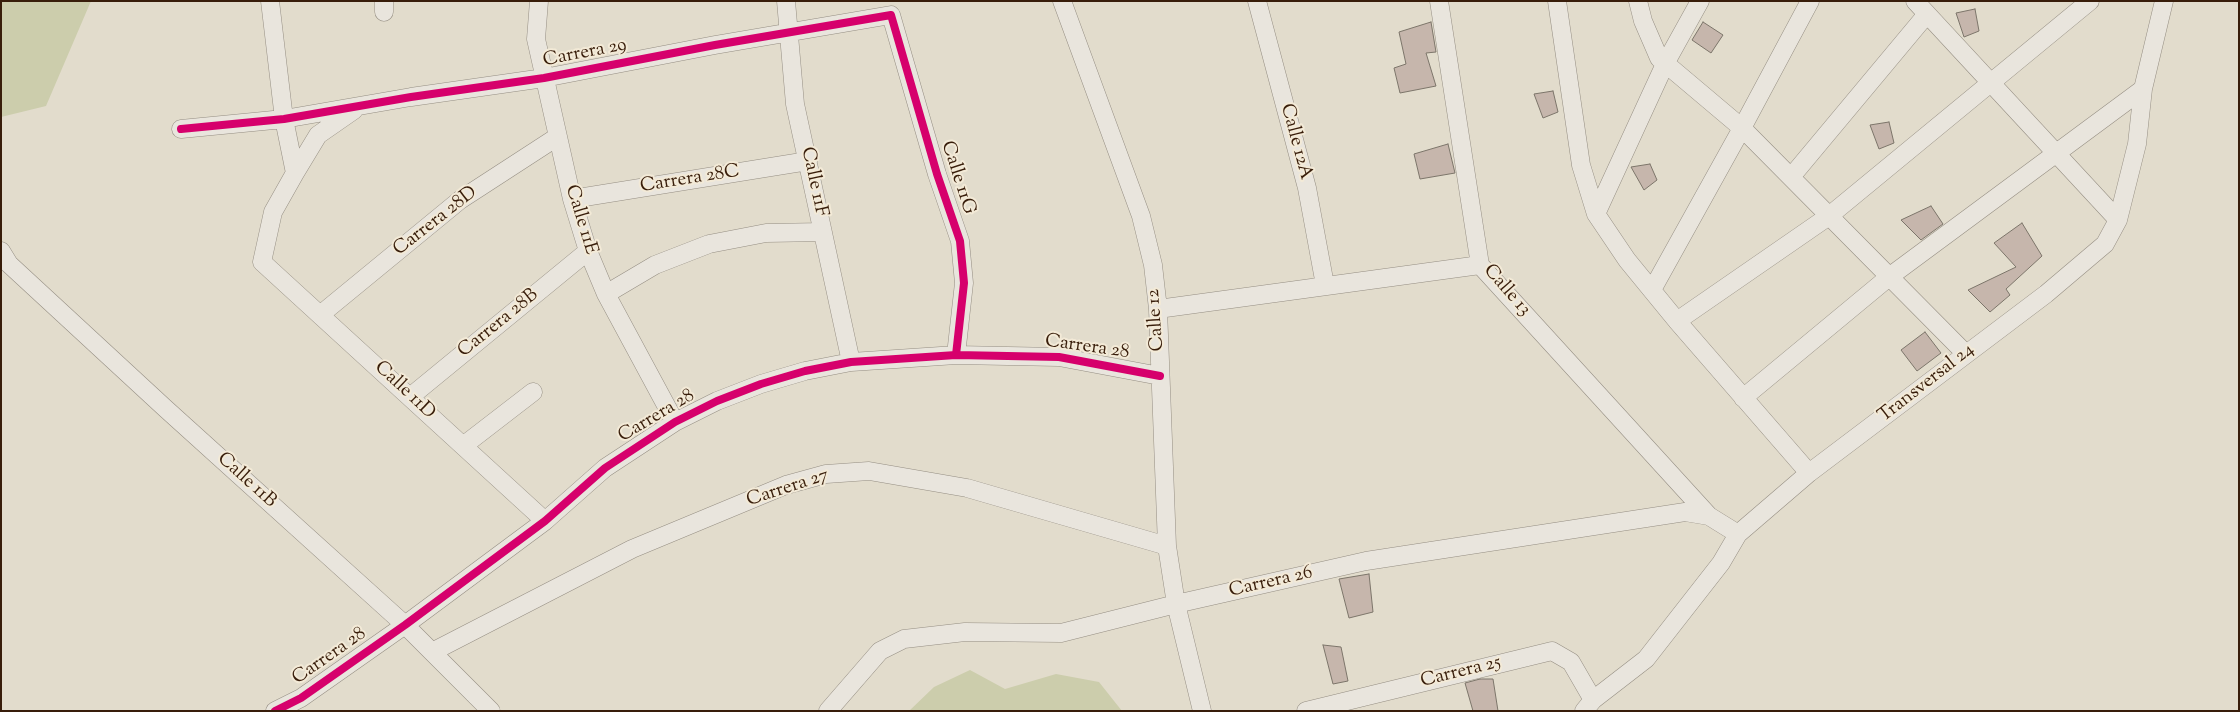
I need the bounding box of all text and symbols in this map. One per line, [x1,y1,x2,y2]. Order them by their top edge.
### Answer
street label: Carrera 29 [541,35,629,73]
street label: Calle 12A [1274,101,1316,183]
street label: Calle 11G [934,139,980,217]
street label: Calle 11F [795,145,831,219]
street label: Carrera 28C [639,161,741,199]
street label: Carrera 28D [390,182,482,262]
street label: Calle 11E [559,182,601,258]
street label: Calle 13 [1477,260,1535,322]
street label: Carrera 28B [454,285,544,363]
street label: Calle 12 [1143,288,1171,352]
street label: Carrera 28 [1043,331,1131,365]
street label: Transversal 24 [1874,339,1980,429]
street label: Calle 11D [369,357,439,425]
street label: Carrera 28 [615,385,699,449]
street label: Calle 11B [212,448,280,514]
street label: Carrera 27 [744,465,832,513]
street label: Carrera 26 [1227,562,1315,604]
street label: Carrera 28 [289,623,371,691]
street label: Carrera 25 [1418,652,1504,694]

